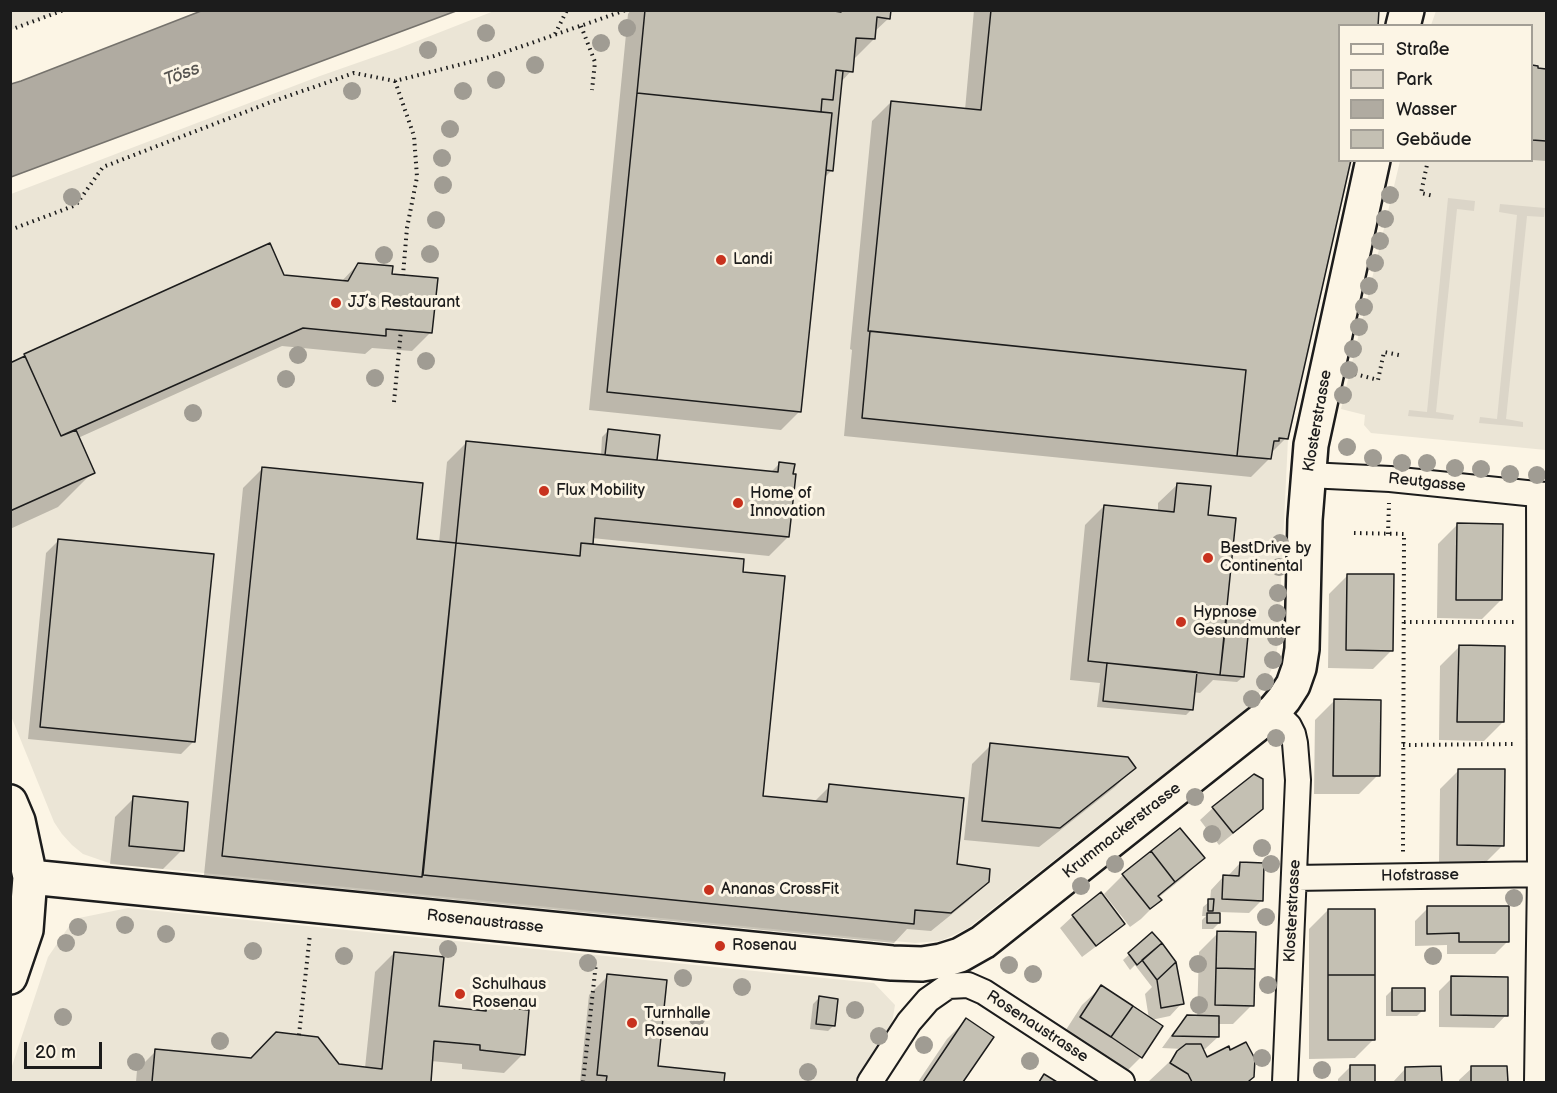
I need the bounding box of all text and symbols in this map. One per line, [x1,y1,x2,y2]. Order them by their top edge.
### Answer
legend [1338,24,1533,162]
text: Straße [1396,39,1449,60]
water label: Töss [161,58,203,92]
text: Park [1396,69,1432,90]
text: Wasser [1396,99,1457,120]
text: Gebäude [1396,129,1472,150]
place label: Landi [733,250,773,270]
marker: Landi [714,253,728,267]
place label: JJ’s Restaurant [348,293,460,313]
marker: JJ’s Restaurant [329,296,343,310]
street label: Klosterstrasse [1300,369,1336,473]
street label: Reutgasse [1387,469,1467,497]
place label: Flux Mobility [556,481,645,501]
marker: Flux Mobility [537,484,551,498]
place label: Home of Innovation [750,484,825,522]
marker: Home of Innovation [731,496,745,510]
place label: BestDrive by Continental [1220,539,1311,577]
marker: BestDrive by Continental [1201,551,1215,565]
place label: Hypnose Gesundmunter [1193,603,1300,641]
marker: Hypnose Gesundmunter [1174,615,1188,629]
street label: Krummackerstrasse [1059,779,1185,883]
street label: Klosterstrasse [1281,859,1305,963]
street label: Hofstrasse [1381,866,1459,886]
place label: Ananas CrossFit [721,880,839,900]
marker: Ananas CrossFit [702,883,716,897]
street label: Rosenaustrasse [426,906,544,938]
place label: Rosenau [732,936,797,956]
marker: Rosenau [713,939,727,953]
place label: Schulhaus Rosenau [472,975,546,1013]
marker: Schulhaus Rosenau [453,987,467,1001]
street label: Rosenaustrasse [982,987,1092,1067]
place label: Turnhalle Rosenau [644,1004,711,1042]
marker: Turnhalle Rosenau [625,1016,639,1030]
scale bar [27,1030,105,1068]
text: 20 m [35,1042,76,1063]

